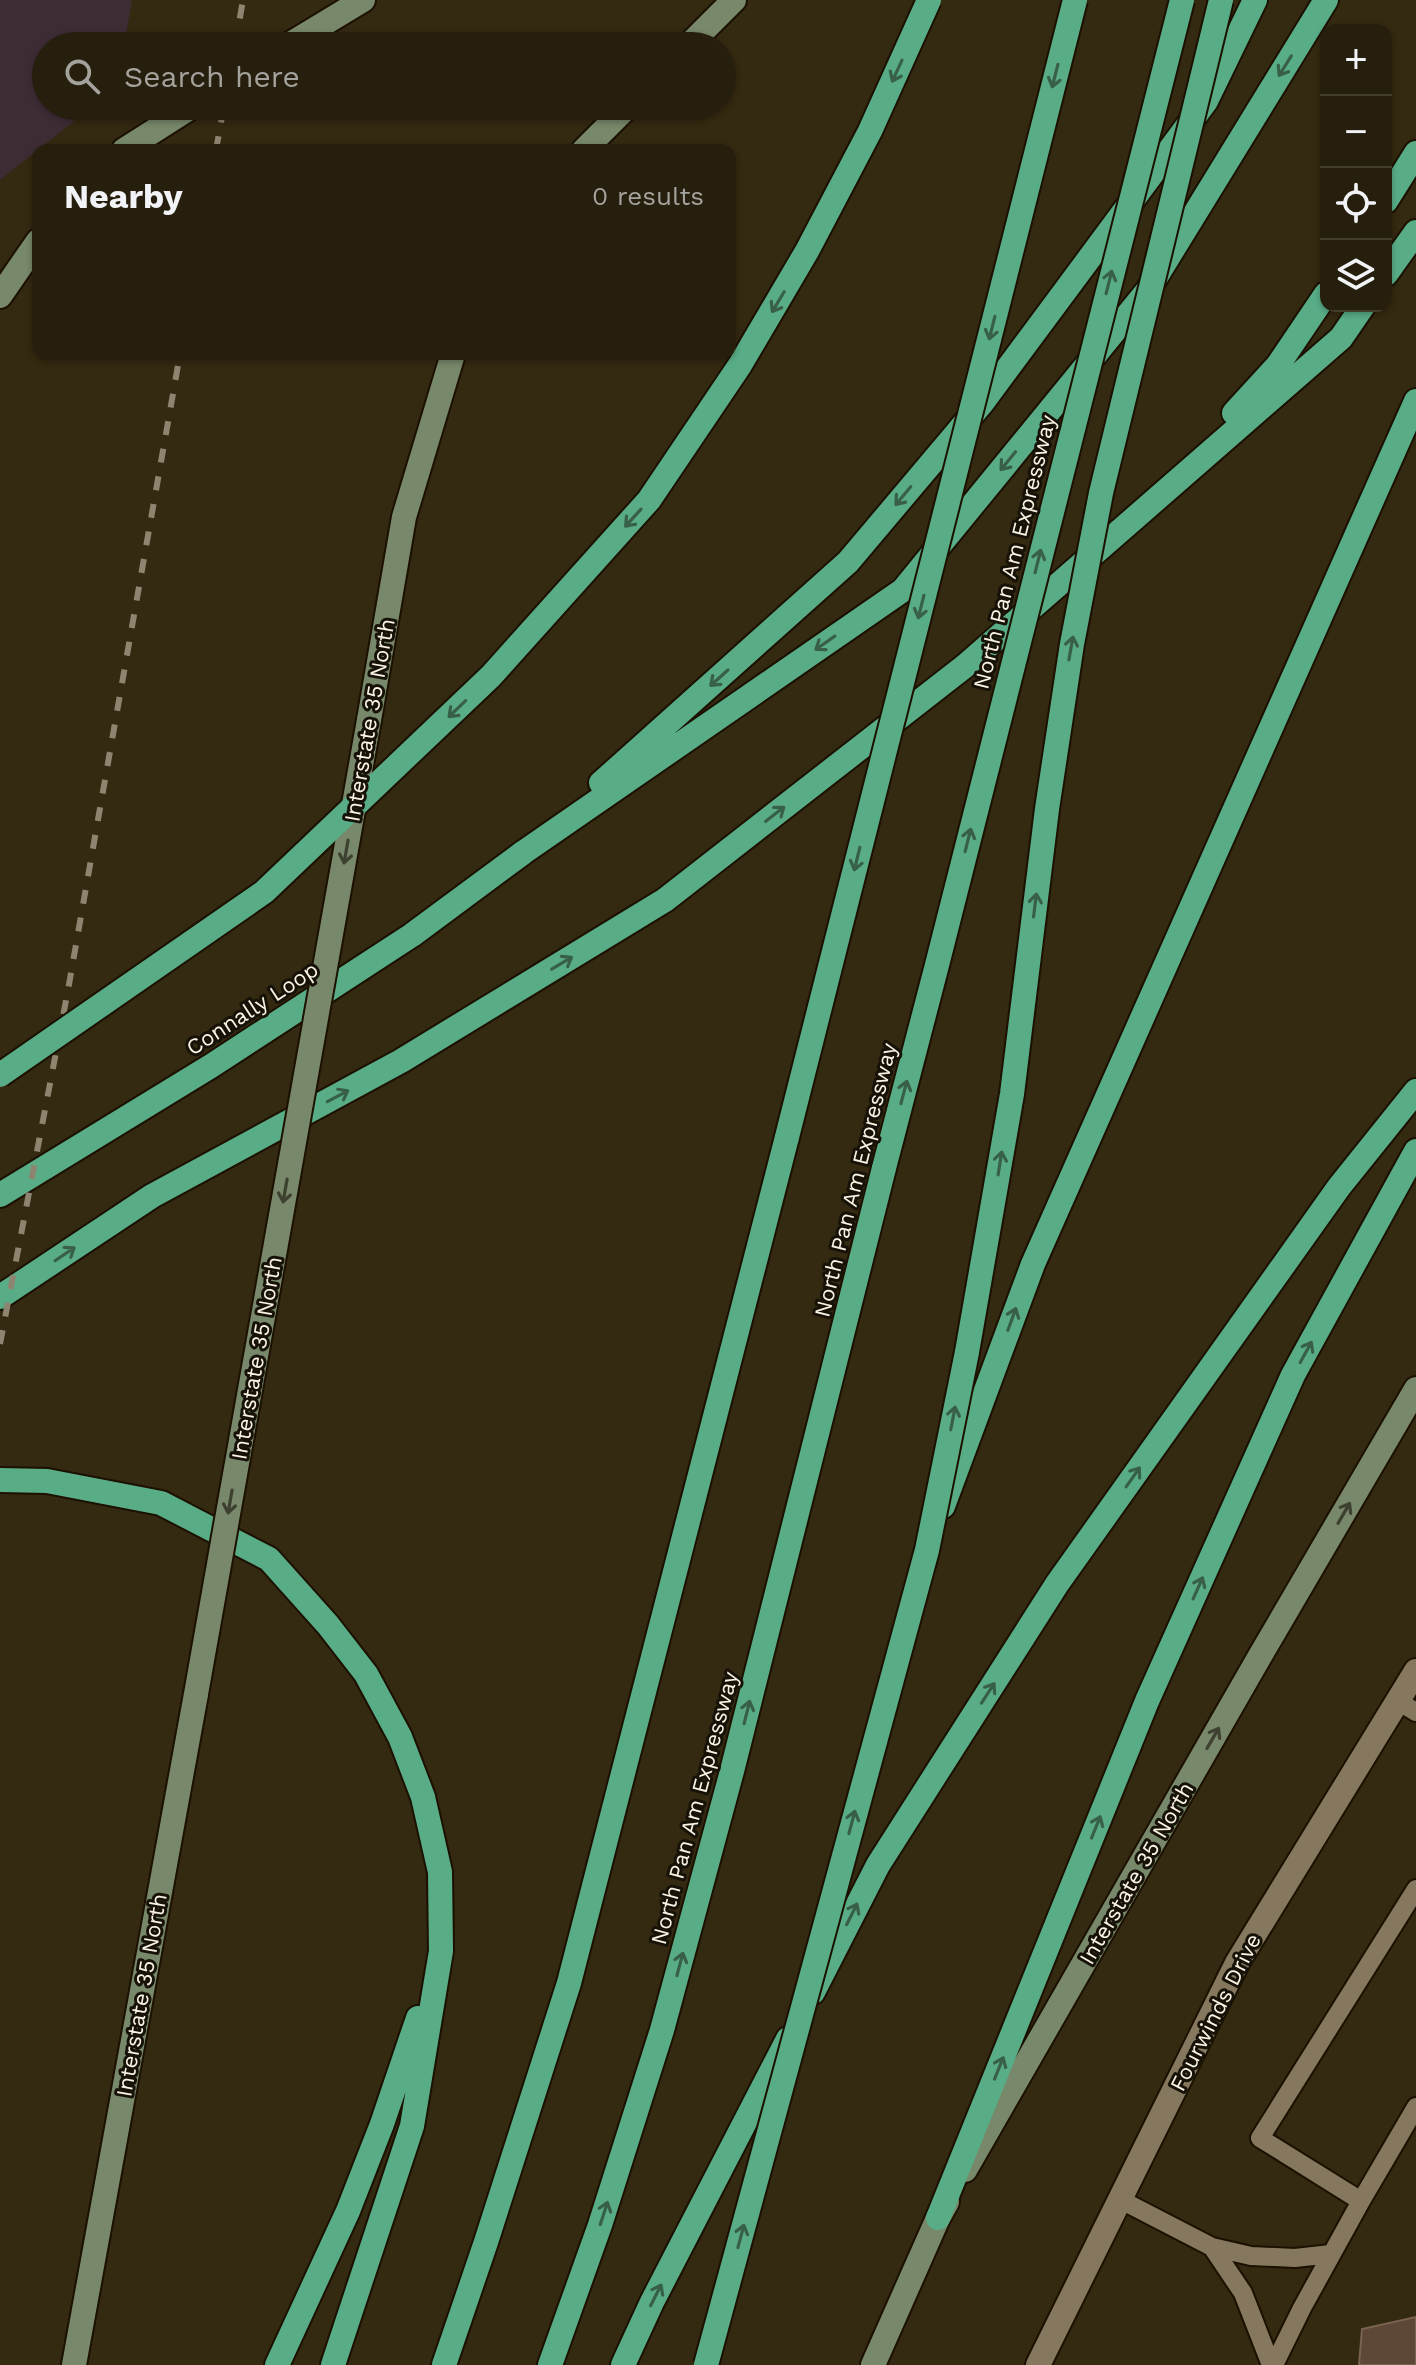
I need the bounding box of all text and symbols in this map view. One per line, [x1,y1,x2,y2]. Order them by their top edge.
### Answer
map controls [1320,24,1392,312]
button: + [1320,24,1392,96]
search box [32,32,736,120]
icon: search [60,54,104,98]
one-way arrow [1277,54,1293,77]
text: Search here [124,59,300,94]
one-way arrow [889,59,904,83]
one-way arrow [1047,62,1062,88]
button: − [1320,96,1392,168]
button: locate [1320,168,1392,240]
text: Nearby [64,176,183,216]
text: 0 results [592,181,704,211]
button: layers [1320,240,1392,312]
one-way arrow [1103,270,1118,295]
one-way arrow [770,290,786,313]
one-way arrow [983,314,998,340]
street label: North Pan Am Expressway [968,412,1061,692]
one-way arrow [999,451,1017,472]
one-way arrow [894,485,912,506]
one-way arrow [625,507,643,527]
one-way arrow [1032,549,1047,574]
one-way arrow [912,593,927,619]
street label: Interstate 35 North [339,616,400,824]
one-way arrow [815,635,837,652]
one-way arrow [1065,635,1080,661]
one-way arrow [709,669,729,687]
one-way arrow [447,699,467,718]
one-way arrow [764,806,785,823]
one-way arrow [962,828,977,854]
one-way arrow [337,839,352,864]
one-way arrow [849,845,864,871]
one-way arrow [1028,892,1043,919]
one-way arrow [550,955,573,971]
street label: Connally Loop [182,956,323,1060]
street label: North Pan Am Expressway [809,1040,902,1320]
one-way arrow [897,1080,912,1106]
one-way arrow [326,1087,350,1103]
one-way arrow [994,1151,1009,1176]
one-way arrow [277,1178,292,1203]
one-way arrow [53,1246,76,1262]
street label: Interstate 35 North [226,1254,287,1462]
one-way arrow [1006,1307,1021,1332]
one-way arrow [1298,1340,1314,1364]
one-way arrow [947,1406,962,1432]
one-way arrow [1124,1467,1141,1488]
one-way arrow [221,1489,236,1514]
one-way arrow [1336,1502,1352,1525]
one-way arrow [1191,1576,1206,1601]
street label: North Pan Am Expressway [646,1668,743,1947]
one-way arrow [979,1682,996,1704]
one-way arrow [740,1700,755,1726]
one-way arrow [1205,1727,1221,1750]
street label: Interstate 35 North [1074,1778,1199,1969]
one-way arrow [845,1810,860,1836]
one-way arrow [1090,1815,1104,1840]
street label: Interstate 35 North [111,1891,172,2099]
one-way arrow [845,1903,861,1927]
street label: Fourwinds Drive [1165,1929,1266,2095]
one-way arrow [673,1951,688,1977]
one-way arrow [992,2056,1007,2081]
one-way arrow [598,2200,613,2225]
one-way arrow [734,2223,749,2249]
one-way arrow [649,2283,665,2307]

